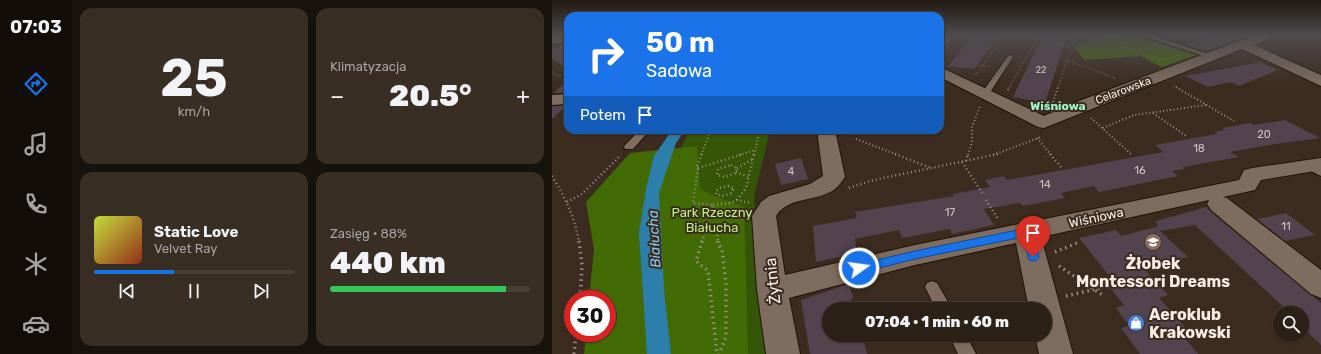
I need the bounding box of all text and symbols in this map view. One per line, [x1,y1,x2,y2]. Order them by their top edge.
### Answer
text: 07:03 [10,16,62,38]
text: 50 m [646,26,715,59]
icon: right [580,28,632,80]
text: 25 [160,47,228,109]
text: Klimatyzacja [330,59,406,74]
text: Sadowa [646,60,712,82]
house number: 22 [1036,65,1046,75]
icon: directions [22,70,50,98]
street label: Celarowska [1094,74,1153,107]
text: 20.5° [389,78,472,114]
text: − [330,83,344,110]
text: + [516,83,530,110]
district label: Wiśniowa [1030,99,1086,113]
text: km/h [178,104,210,119]
icon: arrive [634,104,656,126]
text: Potem [580,106,626,124]
house number: 20 [1257,128,1271,141]
icon: music [22,130,50,158]
house number: 18 [1193,142,1205,155]
house number: 16 [1134,164,1146,177]
house number: 4 [788,165,795,178]
house number: 14 [1039,178,1051,191]
icon: phone [22,190,50,218]
street label: Wiśniowa [1067,204,1125,231]
park label: Park Rzeczny Białucha [671,205,753,235]
house number: 17 [945,206,956,219]
water label: Białucha [644,210,664,268]
pin [1016,216,1050,257]
house number: 11 [1281,220,1291,233]
icon: arrive [1022,222,1044,244]
text: Static Love [154,223,238,241]
text: Zasięg · 88% [330,226,407,241]
school or university icon: Żłobek Montessori Dreams [1143,232,1163,252]
text: Velvet Ray [154,241,217,256]
text: 440 km [330,245,446,281]
position arrow [838,247,880,289]
icon: climate [22,250,50,278]
place label: Żłobek Montessori Dreams [1076,254,1230,291]
street label: Żytnia [761,257,784,305]
icon: previous [116,280,138,302]
icon: pause [183,280,205,302]
icon: next [250,280,272,302]
speed limit sign: 30 [564,290,616,342]
place label: Aeroklub Krakowski [1149,305,1231,342]
map controls [1273,306,1309,342]
button: search [1273,306,1309,342]
icon: car [22,310,50,338]
text: 07:04 · 1 min · 60 m [865,313,1009,331]
shop icon: Aeroklub Krakowski [1126,313,1146,333]

